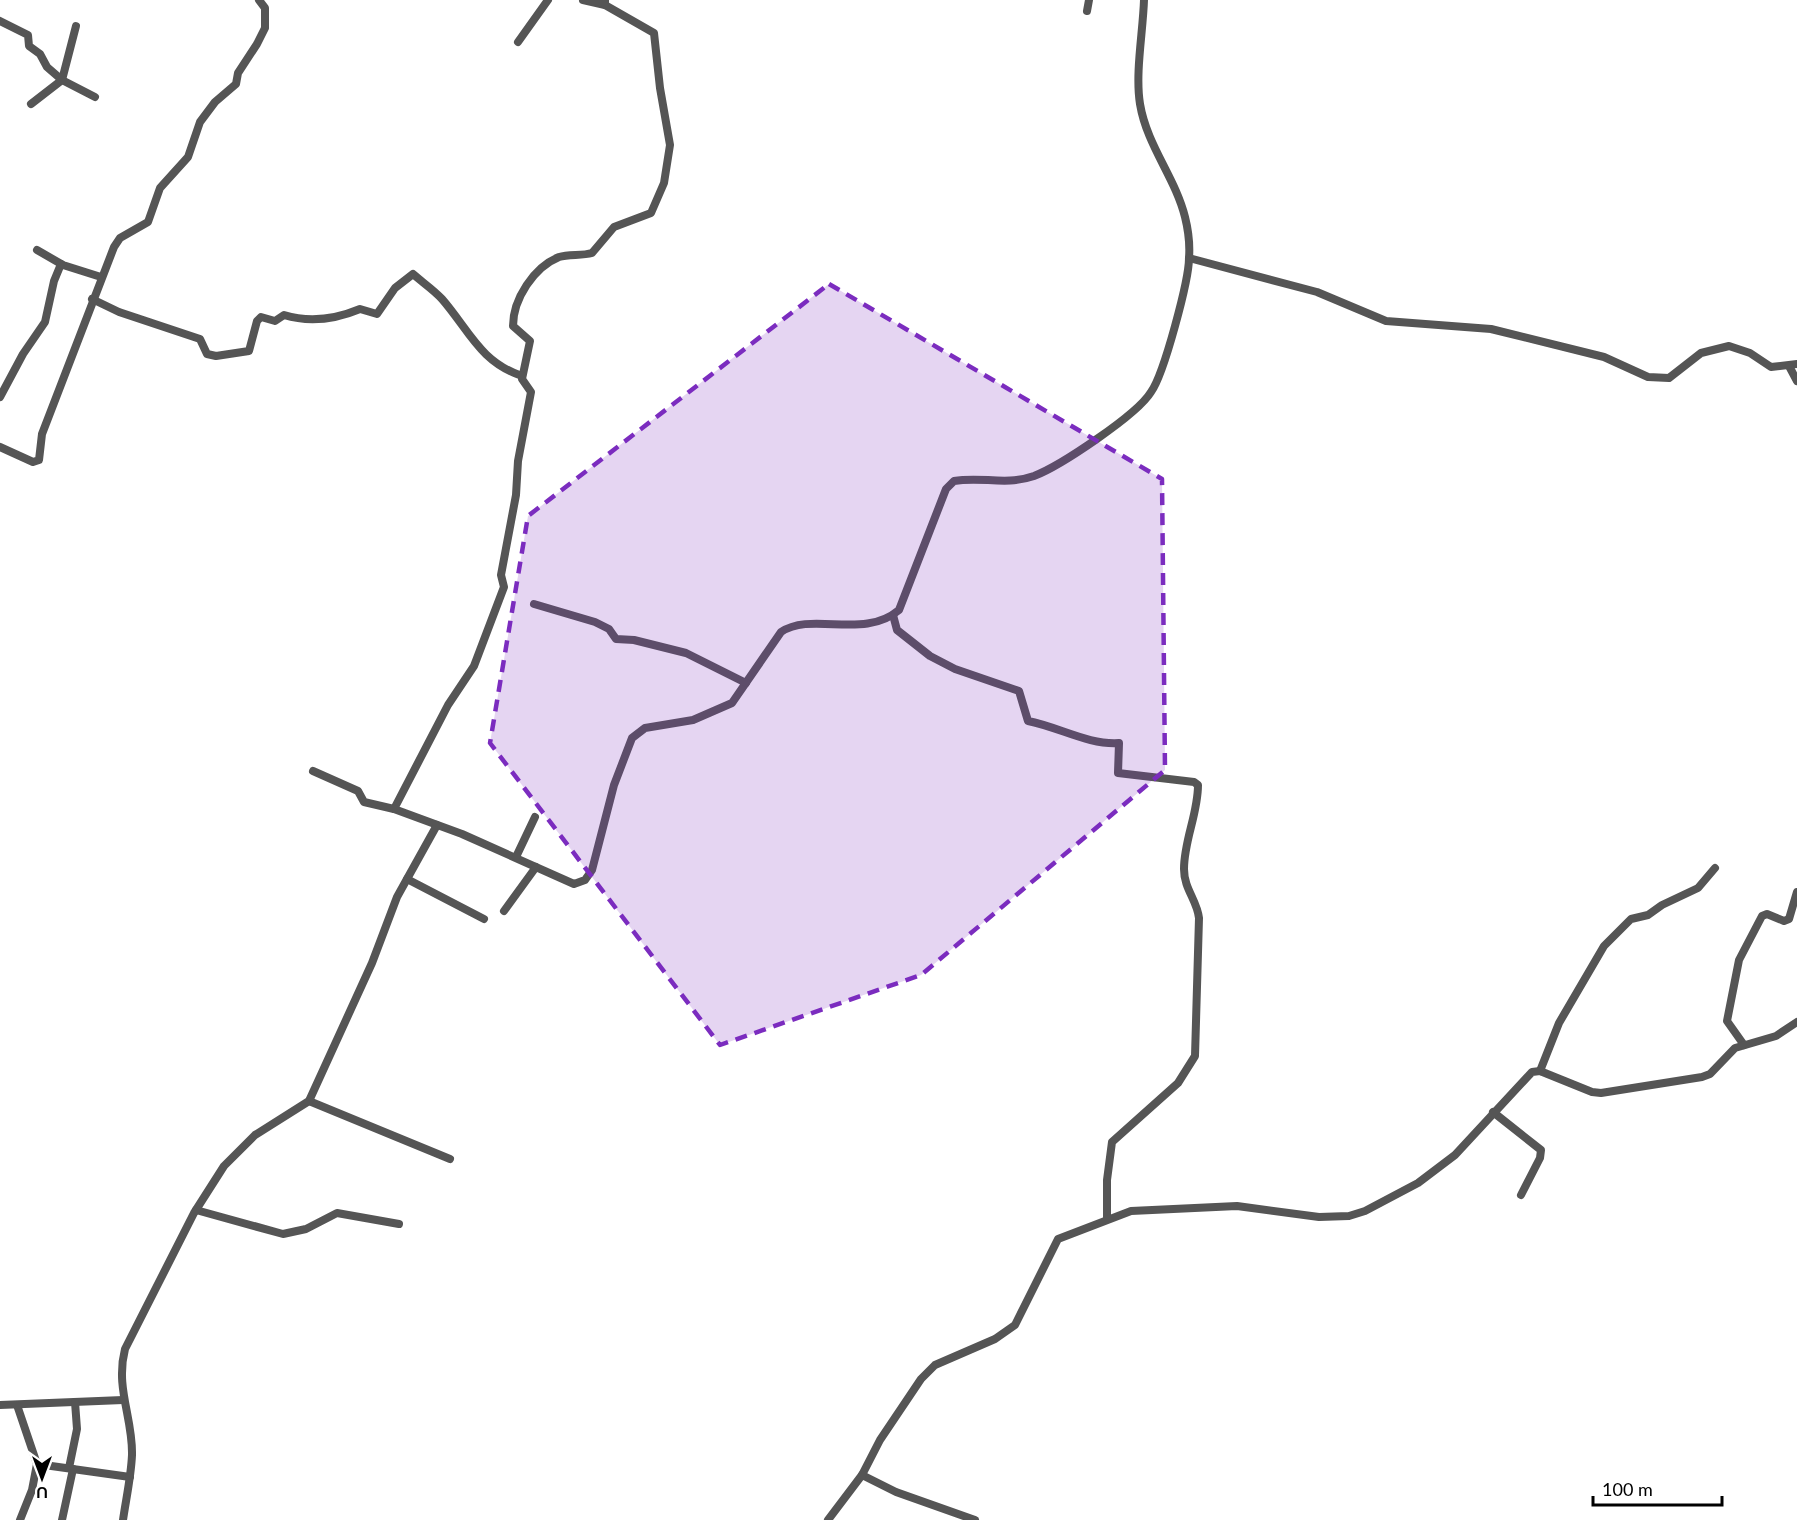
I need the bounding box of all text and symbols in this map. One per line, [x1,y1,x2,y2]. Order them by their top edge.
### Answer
north arrow [12,1448,72,1508]
scale bar [1593,1469,1722,1507]
text: 100 m [1602,1478,1653,1500]
text: U [36,1484,48,1503]

